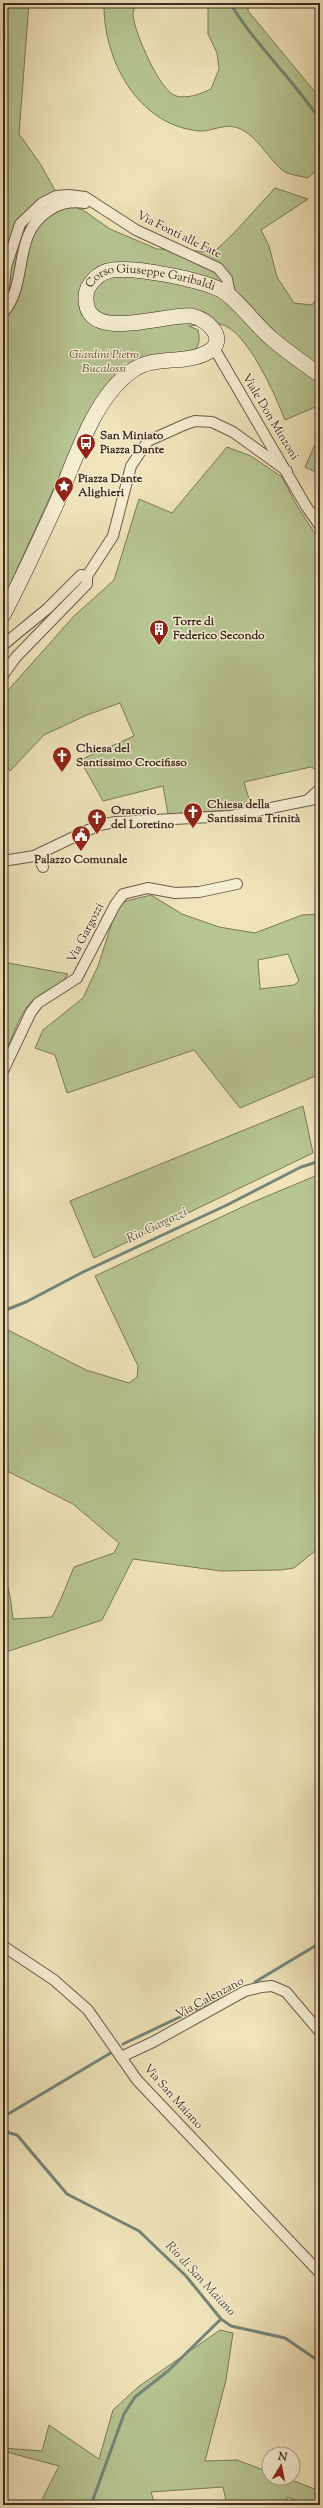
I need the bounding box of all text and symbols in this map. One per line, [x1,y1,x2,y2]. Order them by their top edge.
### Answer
street label: Via Fonti alle Fate [134,207,225,264]
text: Corso Giuseppe Garibaldi [81,261,218,296]
street label: Corso Giuseppe Garibaldi [86,283,220,299]
park label: Giardini Pietro Bucalossi [69,346,139,378]
street label: Viale Don Minzoni [237,370,303,464]
place label: San Miniato Piazza Dante [99,427,165,459]
bus stop icon: San Miniato Piazza Dante [75,432,97,460]
place label: Piazza Dante Alighieri [77,470,143,502]
place icon: Piazza Dante Alighieri [53,475,75,503]
place label: Torre di Federico Secondo [172,613,265,645]
building icon: Torre di Federico Secondo [148,618,170,646]
place label: Chiesa del Santissimo Crocifisso [76,740,187,772]
church icon: Chiesa del Santissimo Crocifisso [51,745,73,773]
place label: Chiesa della Santissima Trinità [207,796,301,828]
church icon: Chiesa della Santissima Trinità [182,801,204,829]
place label: Oratorio del Loretino [111,802,174,834]
church icon: Oratorio del Loretino [86,807,108,835]
public building icon: Palazzo Comunale [70,824,92,852]
place label: Palazzo Comunale [33,851,128,869]
street label: Via Gargozzi [63,899,109,966]
water label: Rio Gargozzi [124,1204,190,1248]
street label: Via Calenzano [173,1972,248,2024]
street label: Via San Maiano [139,2061,207,2134]
water label: Rio di San Maiano [161,2238,239,2320]
north arrow [261,2446,301,2486]
text: N [276,2448,288,2466]

